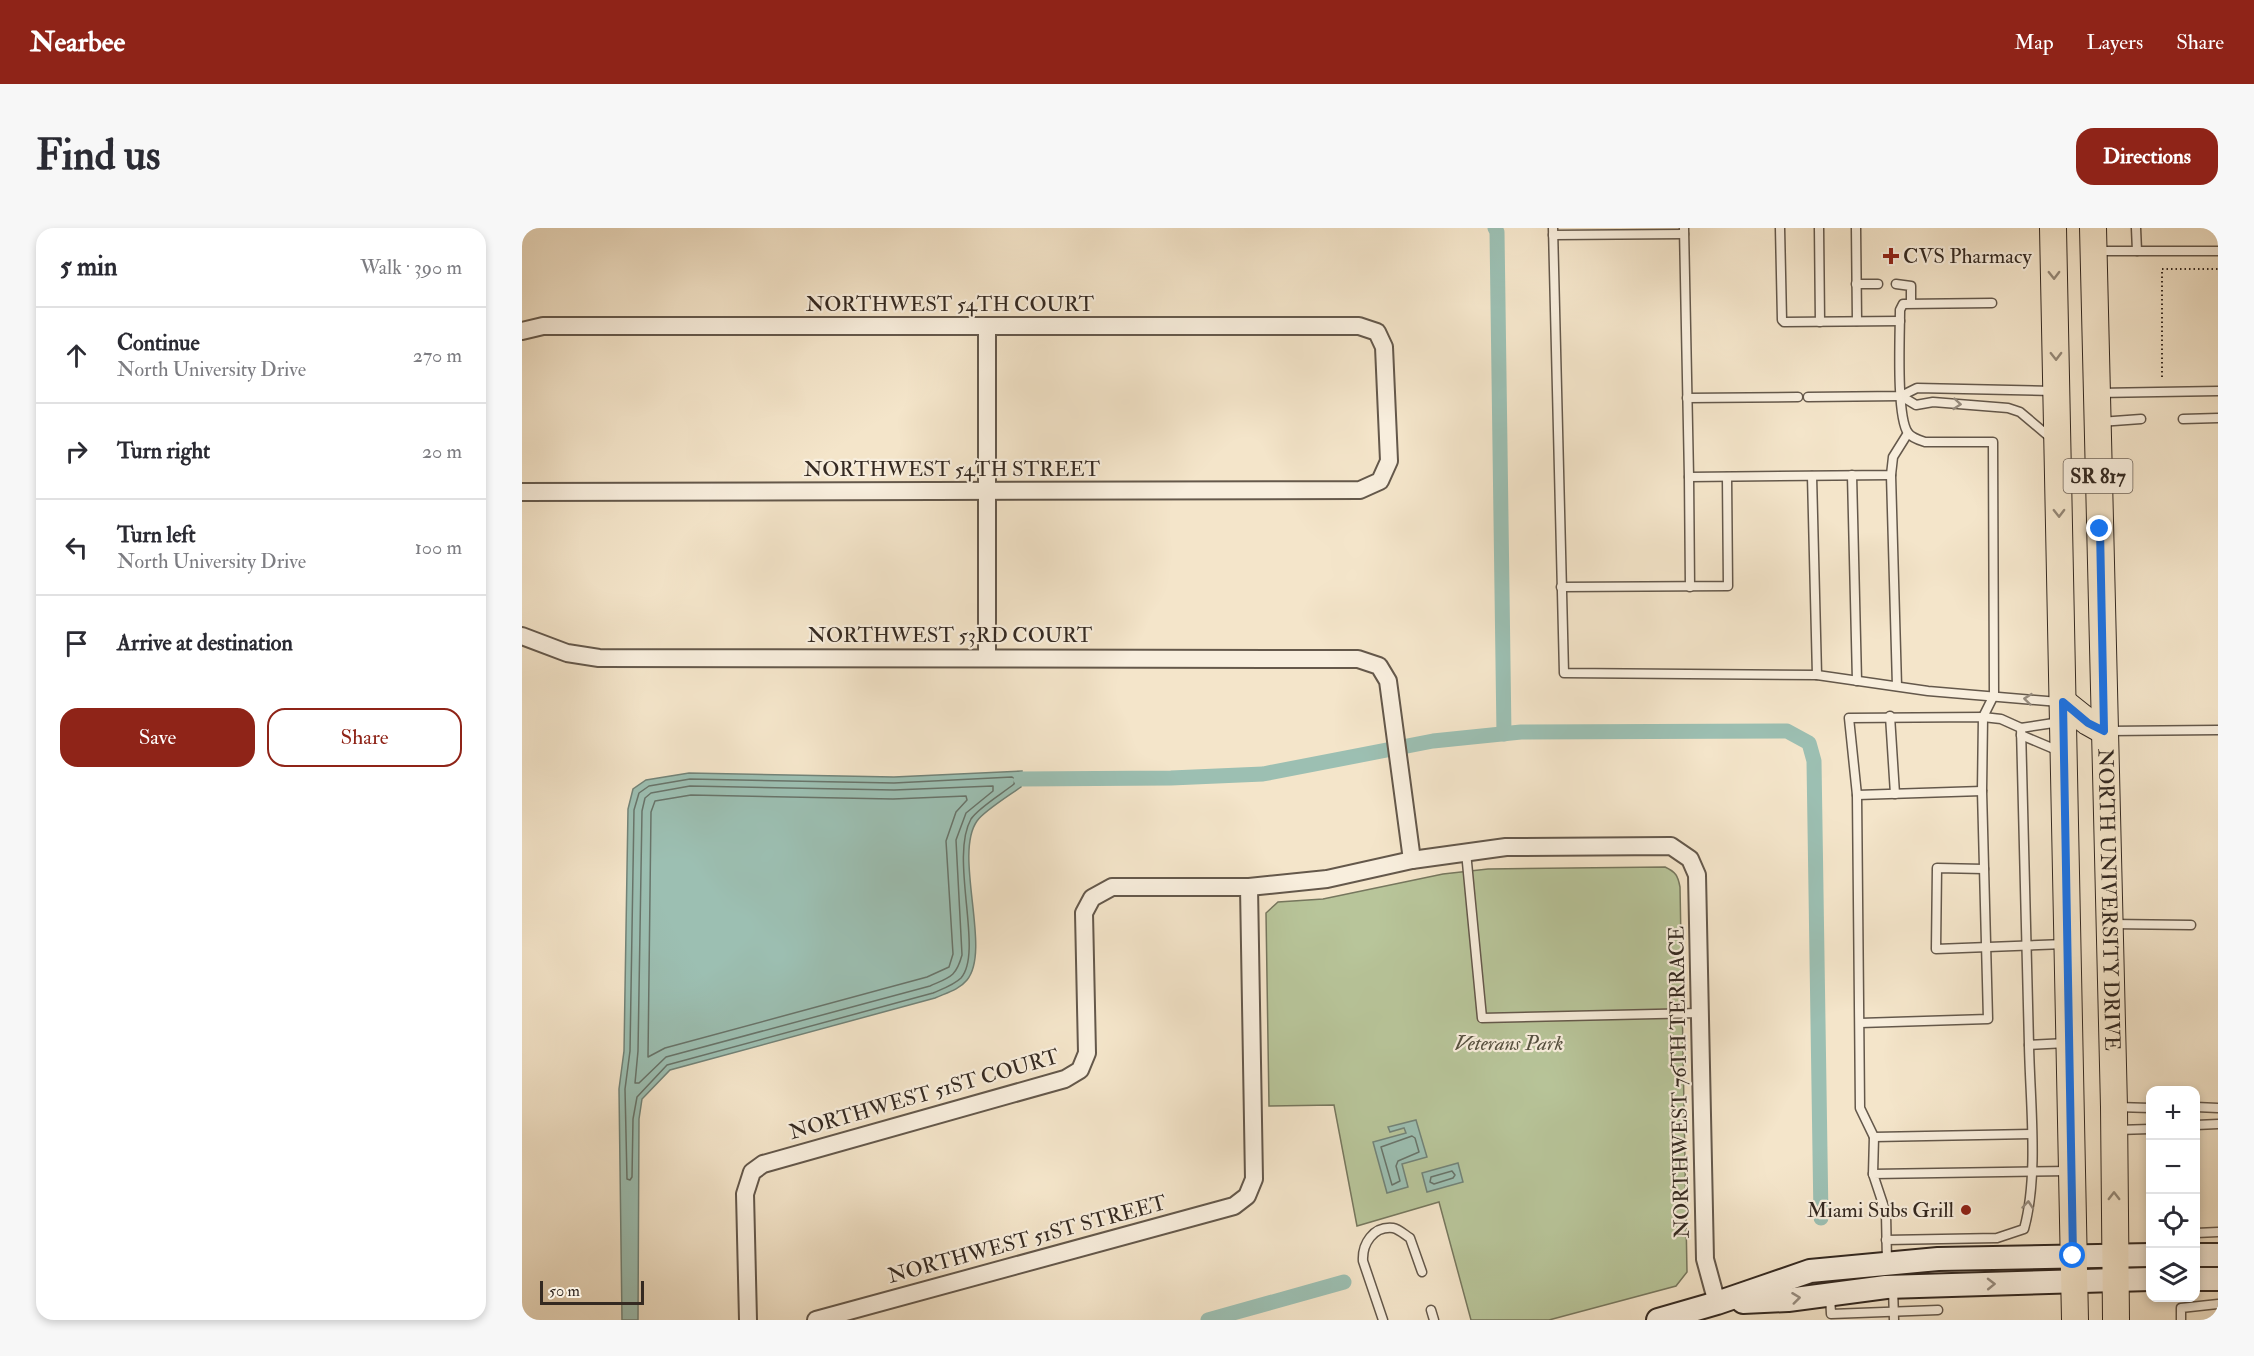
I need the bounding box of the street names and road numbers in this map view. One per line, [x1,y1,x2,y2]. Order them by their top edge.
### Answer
street label: NORTHWEST 54TH COURT [806,291,1095,318]
street label: NORTHWEST 54TH STREET [804,456,1101,483]
road number: SR 817 [2064,459,2132,493]
street label: NORTHWEST 53RD COURT [808,622,1093,649]
street label: NORTH UNIVERSITY DRIVE [2091,748,2126,1051]
street label: NORTHWEST 76TH TERRACE [1663,925,1696,1239]
street label: NORTHWEST 51ST COURT [786,1043,1063,1146]
street label: NORTHWEST 51ST STREET [885,1189,1170,1290]

